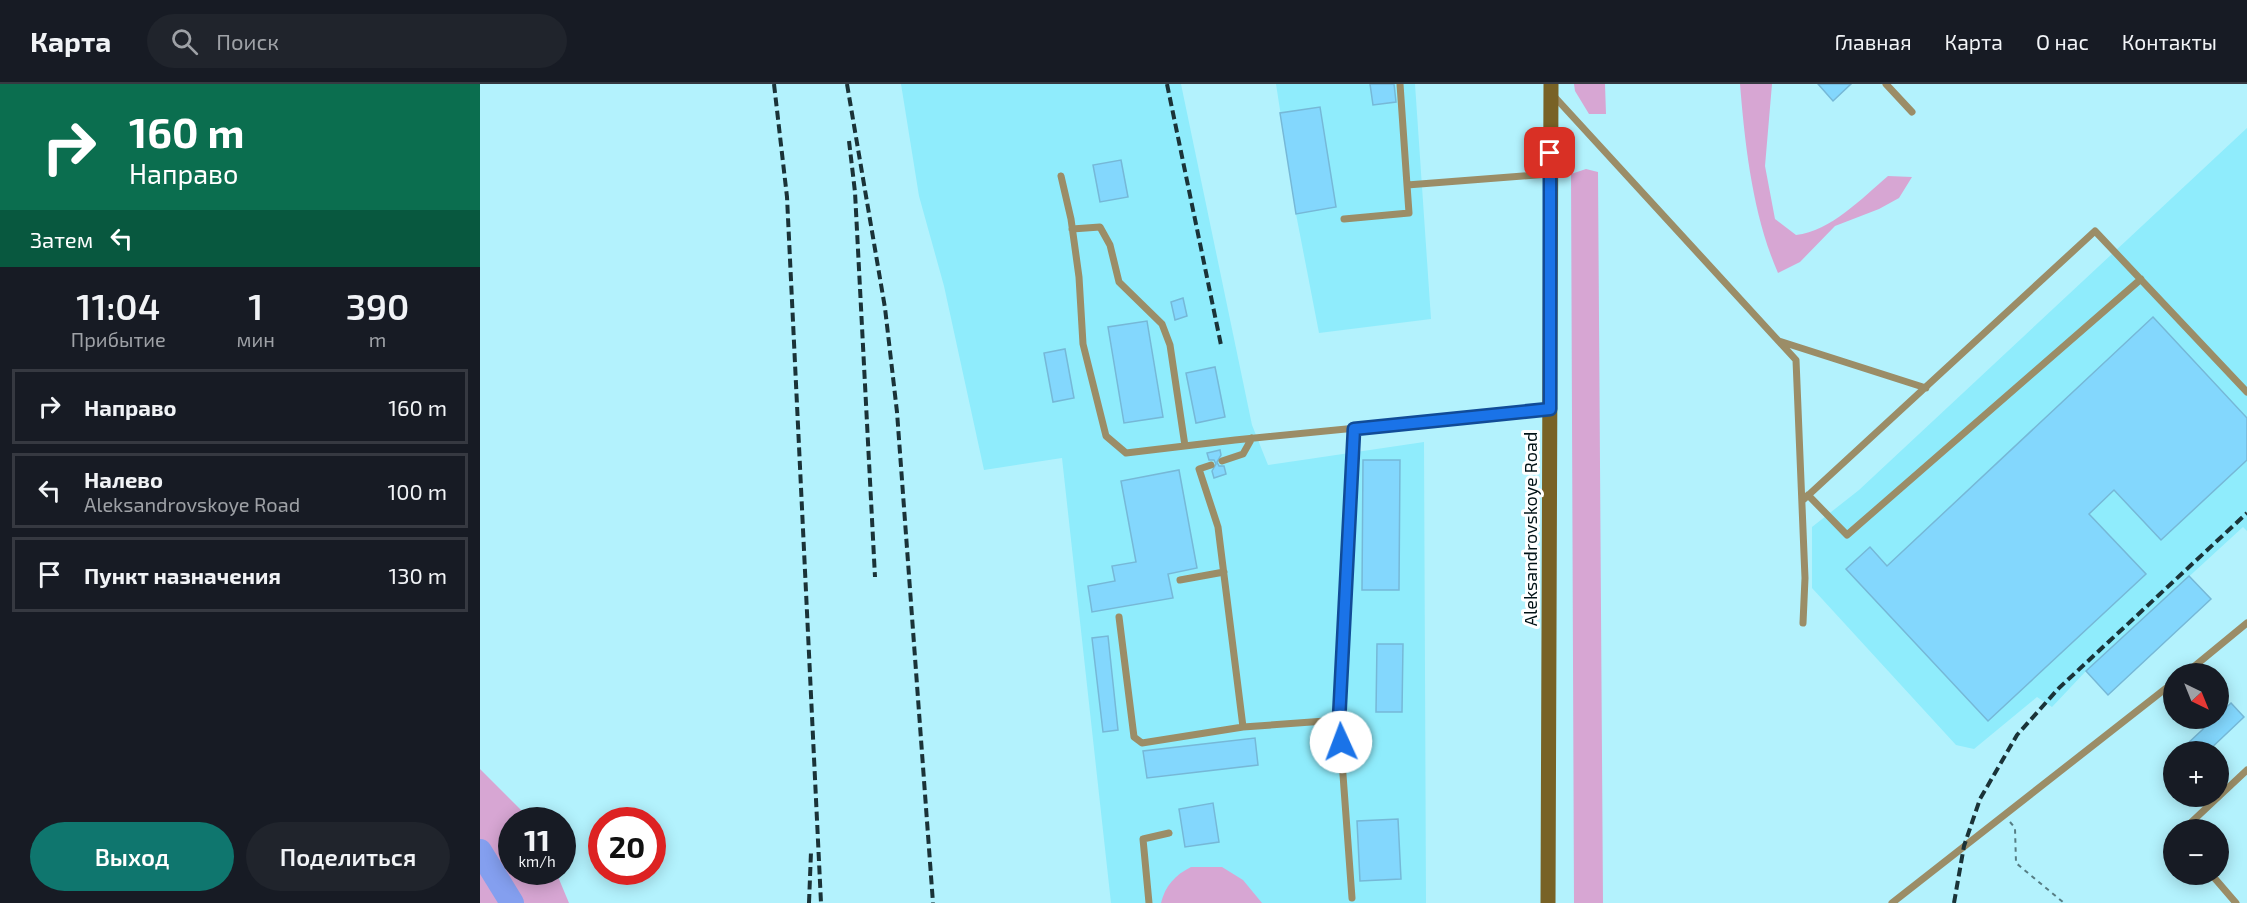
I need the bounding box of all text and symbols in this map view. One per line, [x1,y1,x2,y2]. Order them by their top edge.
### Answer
search box [147,14,567,68]
text: Карта [30,24,111,58]
icon: search [168,25,201,58]
text: Поиск [216,28,279,54]
text: Главная [1835,29,1912,54]
text: Карта [1945,29,2003,54]
text: О нас [2036,29,2089,54]
text: Контакты [2122,29,2217,54]
text: 160 m [129,106,245,156]
icon: right [30,108,108,186]
pin [1524,127,1575,178]
icon: arrive [1533,136,1566,169]
text: Направо [129,157,238,189]
icon: left [105,222,138,255]
text: Затем [30,226,93,252]
text: 11:04 [76,284,160,327]
text: 1 [248,284,263,327]
text: 390 [346,284,409,327]
text: Прибытие [71,327,166,351]
text: мин [237,327,275,351]
text: m [369,327,386,351]
icon: right [33,390,66,423]
text: Направо [84,394,177,420]
text: 160 m [388,394,447,420]
street label: Aleksandrovskoye Road [1519,432,1541,626]
text: Налево [84,466,163,492]
icon: left [33,474,66,507]
text: 100 m [388,478,447,504]
text: Aleksandrovskoye Road [84,492,300,516]
icon: arrive [33,558,66,591]
text: Пункт назначения [84,562,281,588]
text: 130 m [389,562,447,588]
north arrow [2163,663,2229,729]
map controls [2163,663,2229,885]
position arrow [1309,710,1373,774]
button: + [2163,741,2229,807]
speed limit sign: 20 [588,807,666,885]
button: − [2163,819,2229,885]
text: 11 [524,821,550,857]
button: Выход [30,822,234,891]
button: Поделиться [246,822,450,891]
text: km/h [518,852,556,870]

